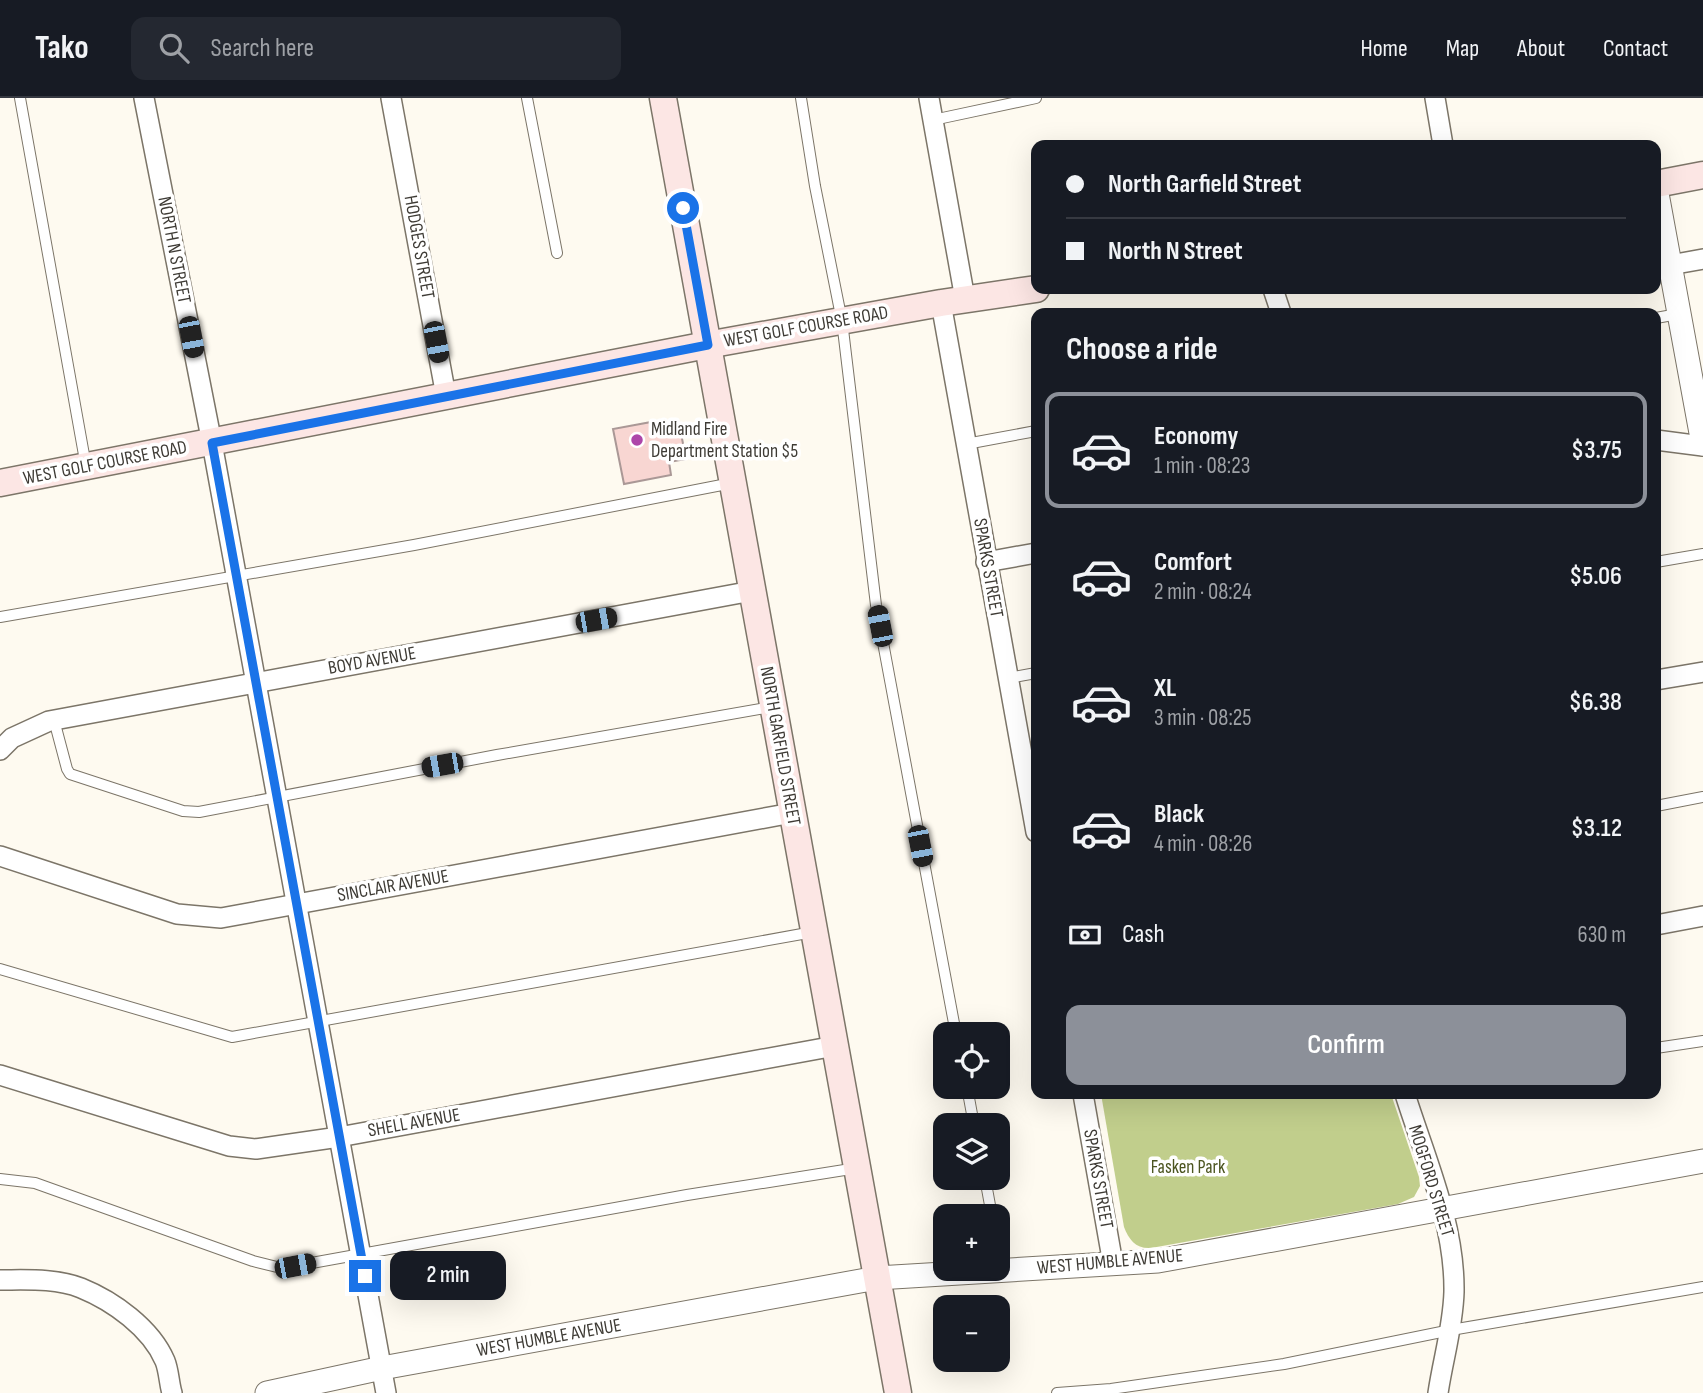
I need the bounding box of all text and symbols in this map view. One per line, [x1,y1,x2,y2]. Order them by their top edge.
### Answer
search box [131,17,621,80]
text: Tako [35,28,89,68]
icon: search [155,29,193,67]
text: Search here [211,33,314,64]
text: Home [1360,34,1408,63]
text: Map [1446,34,1479,63]
text: About [1517,34,1565,63]
text: Contact [1603,34,1668,63]
text: North Garfield Street [1108,169,1301,200]
route start [667,192,699,224]
street label: HODGES STREET [399,193,439,301]
street label: NORTH N STREET [152,195,196,306]
text: North N Street [1108,236,1243,267]
street label: WEST GOLF COURSE ROAD [722,301,890,353]
car [177,314,206,360]
car [422,319,451,365]
text: Choose a ride [1066,330,1218,369]
place label: Midland Fire Department Station $5 [651,418,798,463]
icon: car [1070,419,1133,482]
text: Economy [1154,421,1238,452]
marker: Midland Fire Department Station $5 [629,432,645,448]
text: $3.75 [1571,435,1622,466]
street label: WEST GOLF COURSE ROAD [21,436,189,490]
text: 1 min · 08:23 [1154,452,1250,480]
street label: SPARKS STREET [968,517,1008,620]
icon: car [1070,545,1133,608]
text: Comfort [1154,547,1232,578]
text: $5.06 [1569,561,1622,592]
text: 2 min · 08:24 [1154,578,1252,606]
car [866,603,895,649]
car [574,606,619,634]
street label: BOYD AVENUE [326,642,418,680]
street label: NORTH GARFIELD STREET [755,665,805,827]
icon: car [1070,671,1133,734]
text: XL [1154,673,1176,704]
text: $6.38 [1569,687,1622,718]
text: 3 min · 08:25 [1154,704,1251,732]
car [420,751,465,779]
icon: car [1070,797,1133,860]
text: Black [1154,799,1204,830]
text: $3.12 [1571,813,1622,844]
car [906,823,935,869]
text: 4 min · 08:26 [1154,830,1252,858]
street label: SINCLAIR AVENUE [335,865,451,907]
icon: cash [1066,916,1104,954]
text: Cash [1122,919,1165,950]
text: 630 m [1578,921,1626,949]
button: Confirm [1066,1005,1626,1085]
map controls [933,1022,1010,1372]
button: locate [933,1022,1010,1099]
street label: SHELL AVENUE [366,1104,462,1142]
button: layers [933,1113,1010,1190]
street label: MOGFORD STREET [1403,1122,1459,1240]
street label: SPARKS STREET [1078,1128,1118,1231]
park label: Fasken Park [1151,1156,1226,1179]
button: + [933,1204,1010,1281]
street label: WEST HUMBLE AVENUE [1036,1244,1184,1280]
car [273,1252,318,1280]
callout: 2 min [390,1252,505,1300]
route end [349,1260,381,1292]
text: 2 min [426,1261,470,1289]
button: − [933,1295,1010,1372]
street label: WEST HUMBLE AVENUE [475,1314,623,1362]

